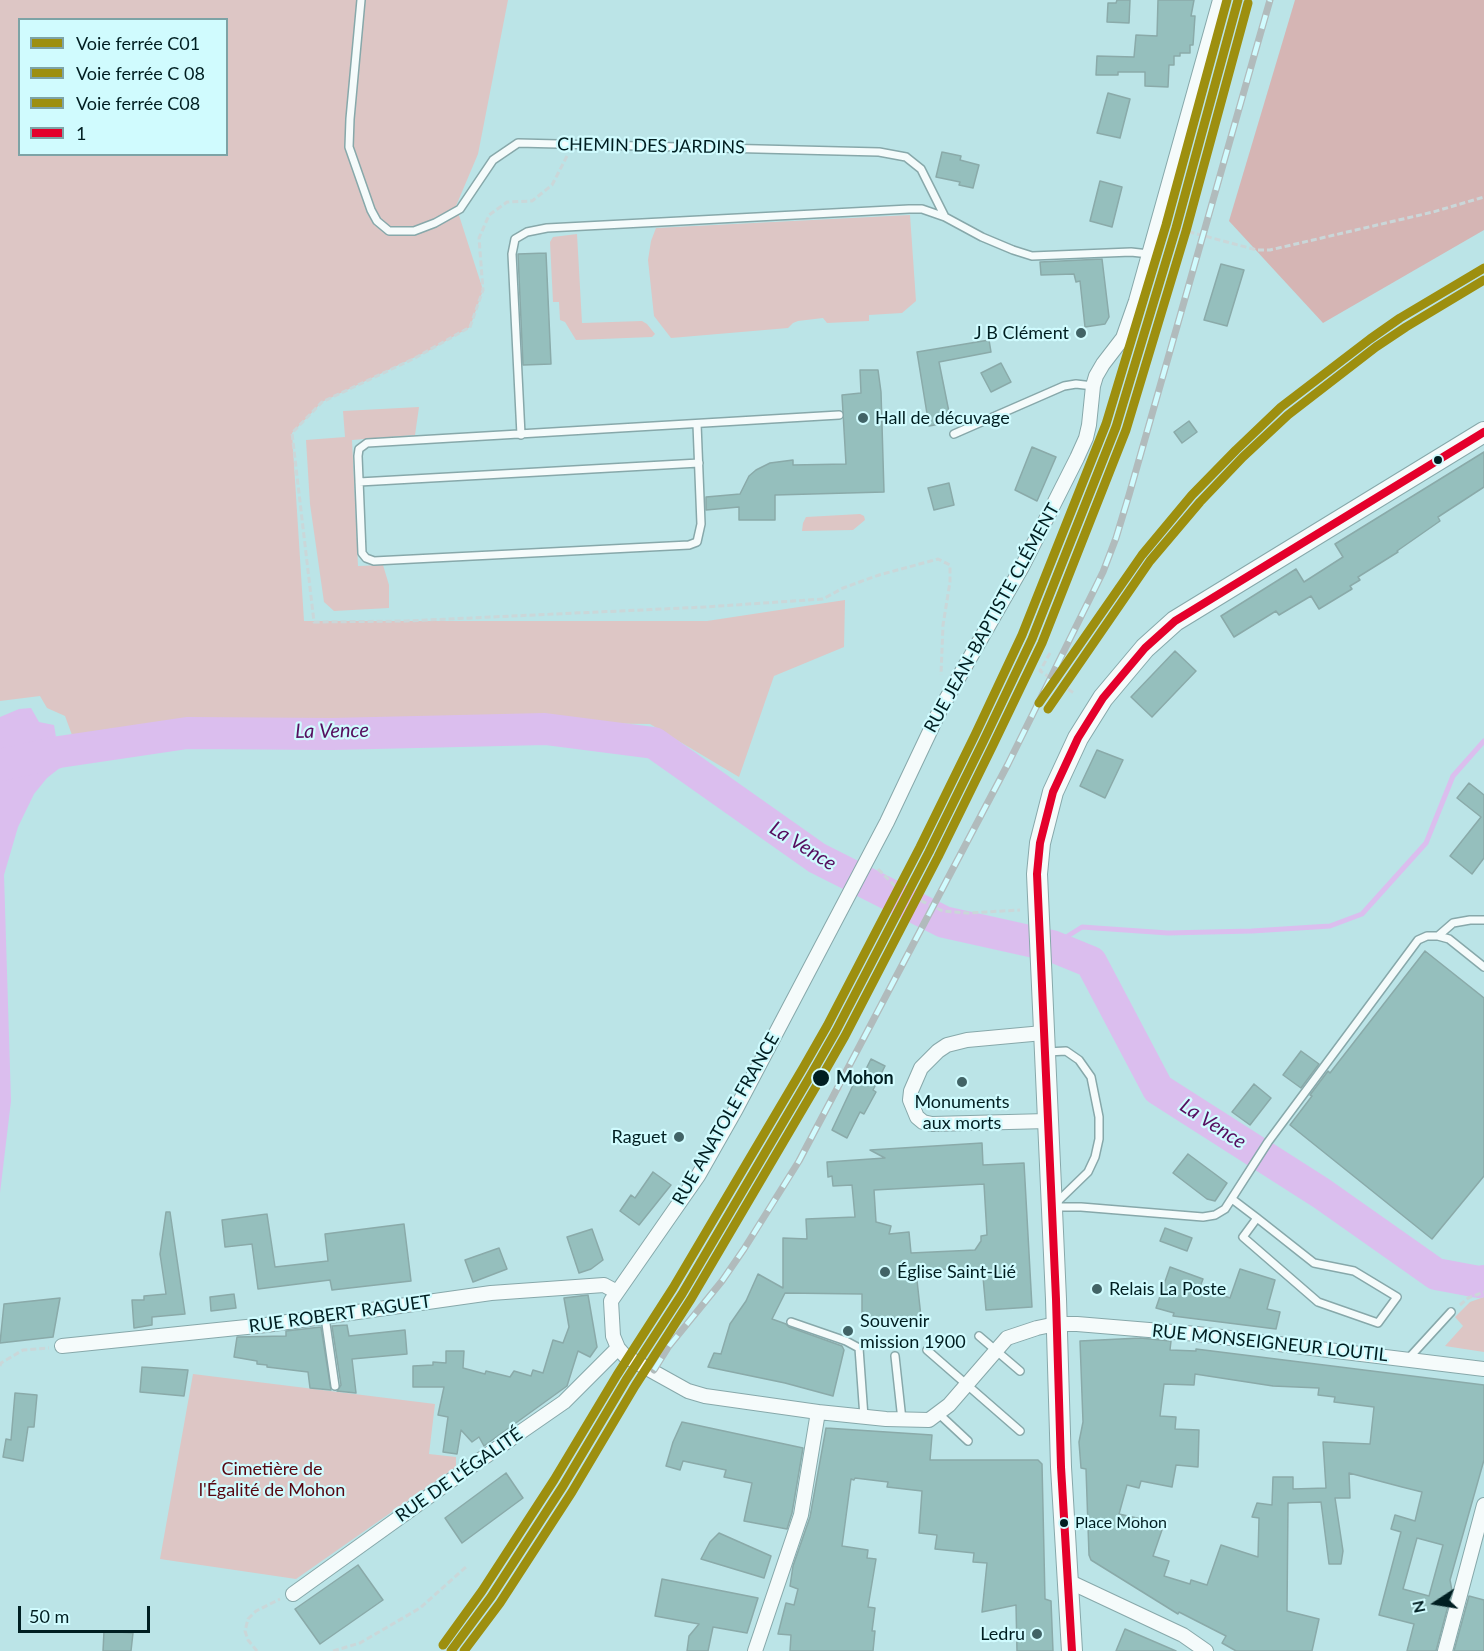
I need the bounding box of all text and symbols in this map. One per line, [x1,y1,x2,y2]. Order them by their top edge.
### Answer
legend [18,18,228,156]
text: Voie ferrée C01 [76,32,200,54]
text: Voie ferrée C 08 [76,62,205,84]
text: Voie ferrée C08 [76,92,200,114]
text: 1 [76,122,86,144]
street label: CHEMIN DES JARDINS [557,134,745,158]
place label: J B Clément [974,322,1069,344]
marker: J B Clément [1074,326,1088,340]
place label: Hall de décuvage [875,407,1010,429]
marker: Hall de décuvage [856,411,870,425]
unlabelled marker [1432,454,1444,466]
street label: RUE JEAN-BAPTISTE CLÉMENT [920,500,1064,736]
water label: La Vence [295,718,369,744]
water label: La Vence [765,816,841,876]
street label: RUE ANATOLE FRANCE [668,1029,784,1209]
place label: Mohon [836,1067,894,1089]
marker: Mohon [811,1068,831,1088]
marker: Monuments aux morts [955,1075,969,1089]
place label: Monuments aux morts [914,1091,1010,1134]
water label: La Vence [1175,1094,1251,1154]
place label: Raguet [612,1126,667,1148]
marker: Raguet [672,1130,686,1144]
place label: Église Saint-Lié [897,1261,1016,1283]
marker: Église Saint-Lié [878,1265,892,1279]
place label: Relais La Poste [1109,1278,1226,1300]
marker: Relais La Poste [1090,1282,1104,1296]
street label: RUE ROBERT RAGUET [248,1291,432,1337]
place label: Souvenir mission 1900 [860,1310,966,1352]
street label: RUE MONSEIGNEUR LOUTIL [1151,1320,1389,1366]
marker: Souvenir mission 1900 [841,1324,855,1338]
street label: RUE DE L'ÉGALITÉ [391,1423,527,1527]
park label: Cimetière de l'Égalité de Mohon [199,1458,345,1500]
place label: Place Mohon [1075,1513,1167,1533]
marker: Place Mohon [1058,1517,1070,1529]
north arrow [1406,1573,1466,1633]
scale bar [21,1594,153,1632]
text: N [1407,1599,1428,1615]
text: 50 m [29,1605,69,1627]
place label: Ledru [980,1623,1025,1645]
marker: Ledru [1030,1627,1044,1641]

